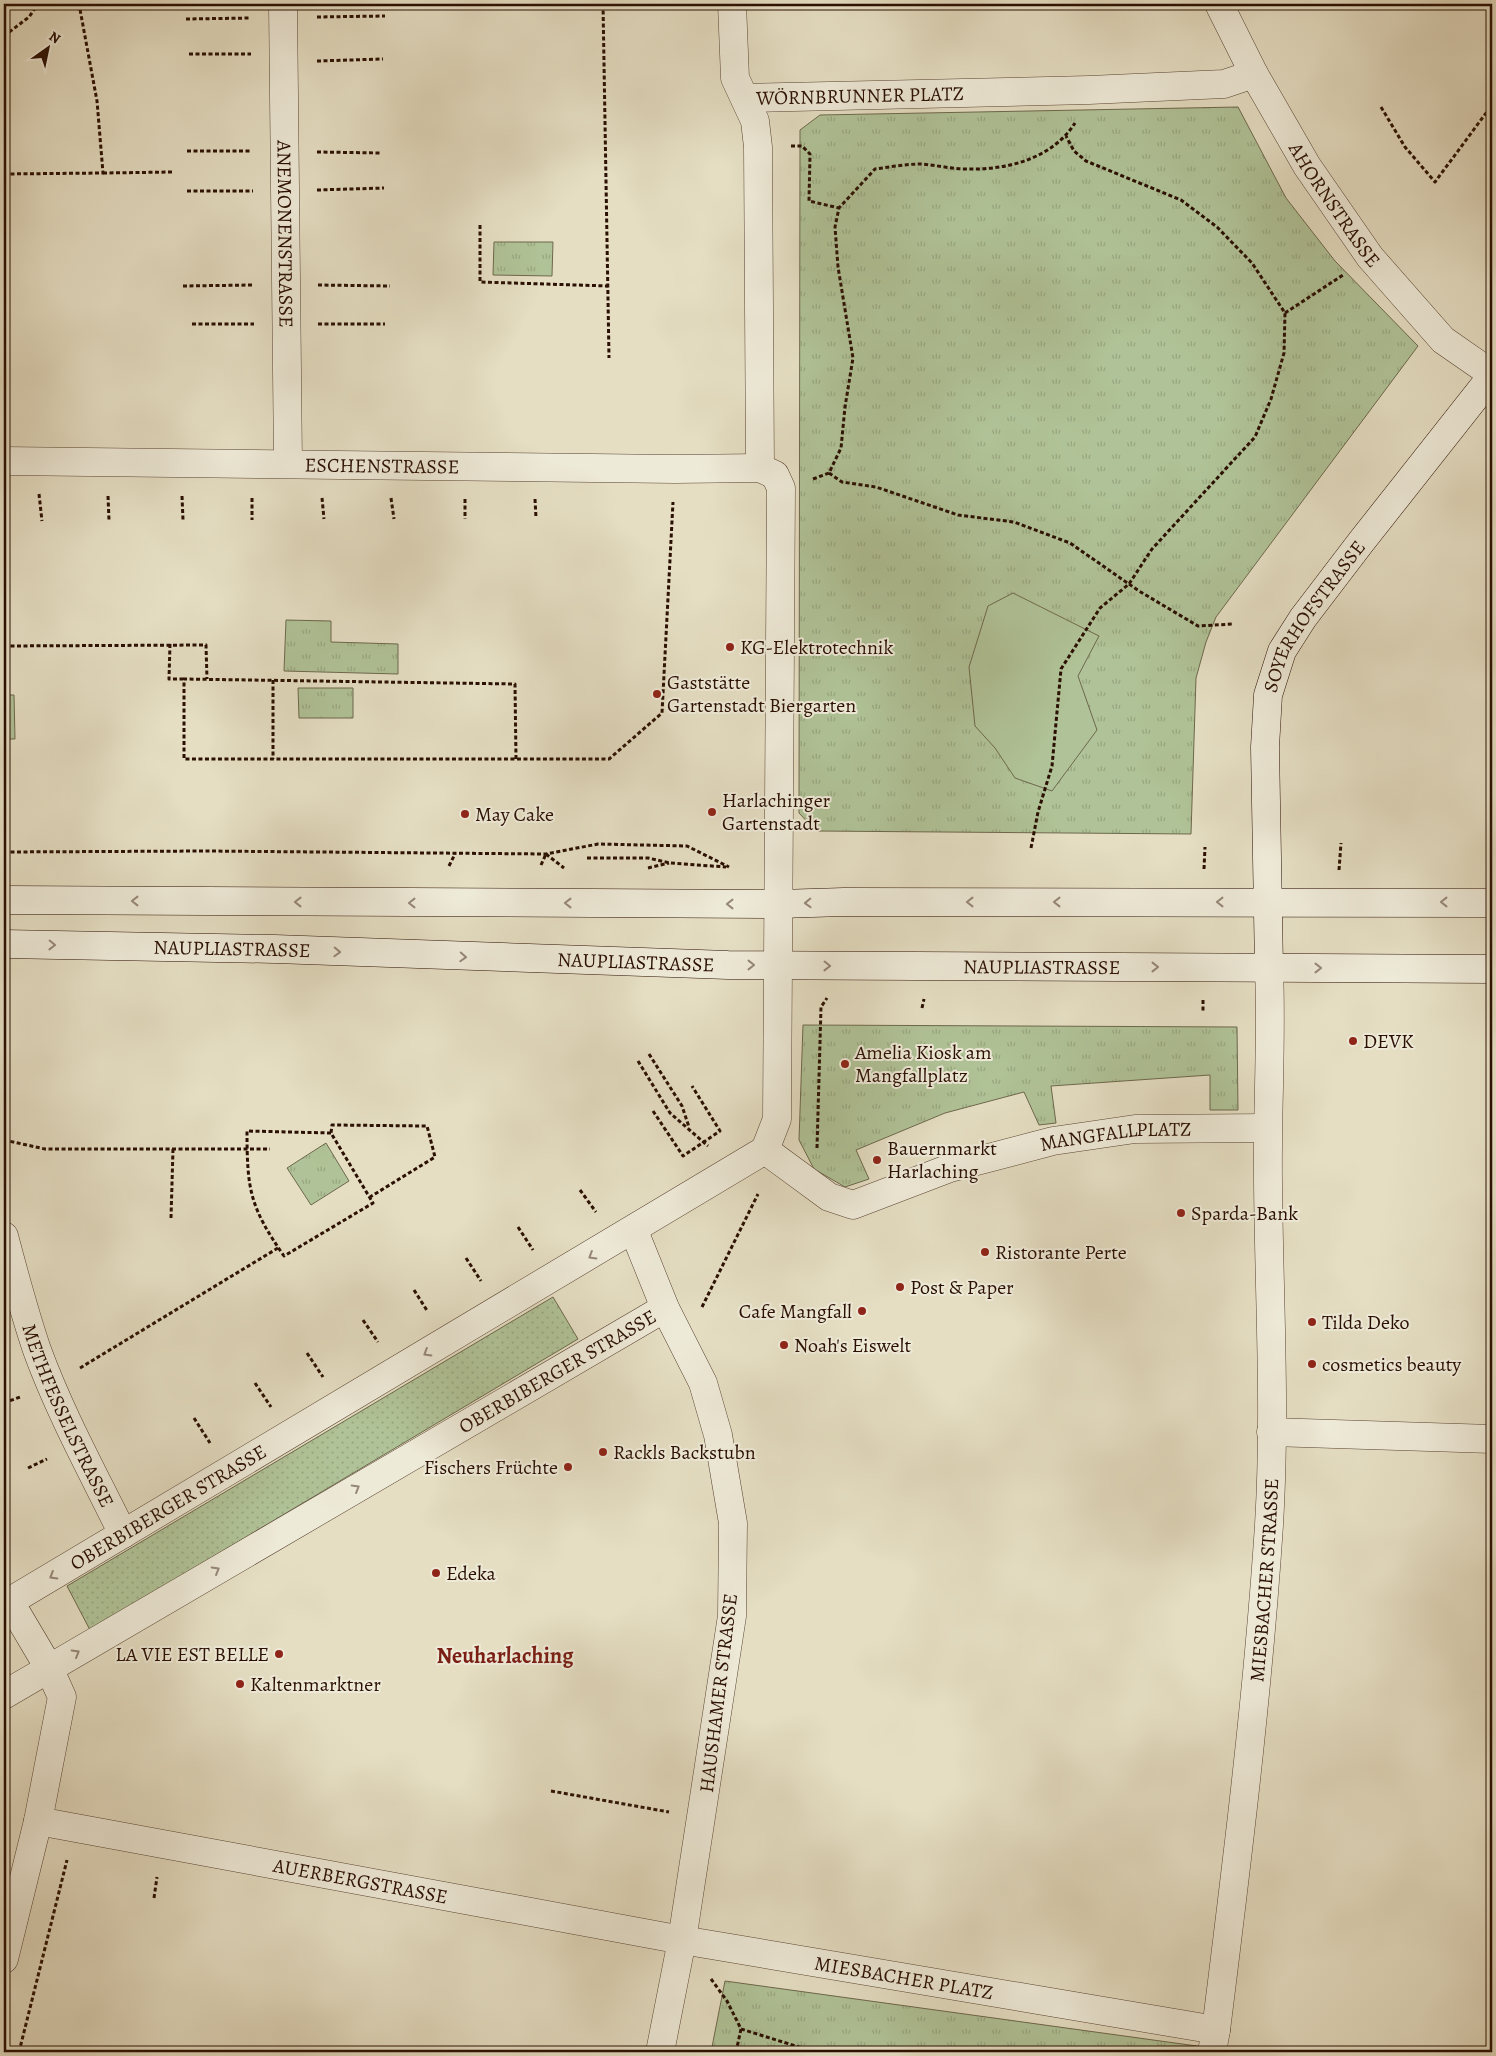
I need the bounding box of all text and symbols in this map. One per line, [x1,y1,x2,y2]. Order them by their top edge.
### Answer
north arrow [22,22,72,72]
text: N [45,27,64,48]
street label: WÖRNBRUNNER PLATZ [755,80,964,112]
street label: AHORNSTRASSE [1282,137,1386,274]
street label: ANEMONENSTRASSE [270,139,300,328]
street label: ESCHENSTRASSE [304,452,460,480]
street label: SOYERHOFSTRASSE [1257,535,1372,696]
place label: KG-Elektrotechnik [740,634,893,661]
marker: KG-Elektrotechnik [724,641,736,653]
place label: Gaststätte Gartenstadt Biergarten [667,669,856,719]
marker: Gaststätte Gartenstadt Biergarten [651,688,663,700]
place label: Harlachinger Gartenstadt [722,787,831,837]
place label: May Cake [475,801,554,828]
marker: Harlachinger Gartenstadt [706,806,718,818]
marker: May Cake [459,808,471,820]
one-way arrow [131,896,138,906]
one-way arrow [293,897,301,907]
one-way arrow [966,897,974,907]
one-way arrow [1053,897,1061,907]
one-way arrow [1216,897,1224,907]
one-way arrow [1439,897,1447,907]
one-way arrow [408,898,416,908]
one-way arrow [563,898,571,908]
one-way arrow [803,898,811,909]
one-way arrow [726,899,734,909]
street label: NAUPLIASTRASSE [153,934,311,964]
one-way arrow [49,939,57,950]
one-way arrow [334,946,342,957]
street label: NAUPLIASTRASSE [557,946,715,979]
one-way arrow [460,951,468,962]
street label: NAUPLIASTRASSE [963,953,1120,981]
one-way arrow [748,960,755,970]
one-way arrow [823,960,831,971]
one-way arrow [1151,962,1159,972]
one-way arrow [1314,963,1322,973]
place label: DEVK [1363,1028,1414,1055]
marker: DEVK [1347,1035,1359,1047]
place label: Amelia Kiosk am Mangfallplatz [854,1039,992,1089]
marker: Amelia Kiosk am Mangfallplatz [839,1058,851,1070]
street label: MANGFALLPLATZ [1037,1116,1192,1158]
place label: Bauernmarkt Harlaching [887,1135,997,1185]
marker: Bauernmarkt Harlaching [871,1154,883,1166]
place label: Sparda-Bank [1191,1200,1298,1227]
marker: Sparda-Bank [1175,1207,1187,1219]
place label: Ristorante Perte [995,1239,1127,1266]
marker: Ristorante Perte [979,1246,991,1258]
one-way arrow [588,1249,597,1259]
place label: Post & Paper [910,1274,1014,1301]
marker: Post & Paper [894,1281,906,1293]
place label: Cafe Mangfall [739,1298,852,1325]
street label: OBERBIBERGER STRASSE [454,1303,661,1440]
marker: Cafe Mangfall [856,1305,868,1317]
place label: Tilda Deko [1322,1309,1409,1336]
marker: Tilda Deko [1306,1316,1318,1328]
street label: METHFESSELSTRASSE [15,1320,120,1512]
place label: Noah's Eiswelt [794,1332,911,1359]
marker: Noah's Eiswelt [778,1339,790,1351]
one-way arrow [423,1347,432,1357]
place label: cosmetics beauty [1322,1351,1462,1378]
marker: cosmetics beauty [1306,1358,1318,1370]
street label: OBERBIBERGER STRASSE [65,1438,271,1577]
place label: Rackls Backstubn [613,1439,756,1466]
marker: Rackls Backstubn [597,1446,609,1458]
place label: Fischers Früchte [424,1454,558,1481]
marker: Fischers Früchte [562,1461,574,1473]
street label: MIESBACHER STRASSE [1243,1478,1285,1683]
one-way arrow [351,1485,360,1495]
place label: Edeka [446,1560,497,1587]
one-way arrow [211,1567,220,1577]
marker: Edeka [430,1567,442,1579]
one-way arrow [50,1569,59,1579]
street label: HAUSHAMER STRASSE [693,1592,744,1794]
place label: LA VIE EST BELLE [115,1641,269,1668]
district label: Neuharlaching [437,1641,574,1671]
marker: LA VIE EST BELLE [273,1648,285,1660]
one-way arrow [70,1649,79,1659]
place label: Kaltenmarktner [250,1671,381,1698]
marker: Kaltenmarktner [234,1678,246,1690]
street label: AUERBERGSTRASSE [270,1852,450,1910]
street label: MIESBACHER PLATZ [812,1950,995,2006]

